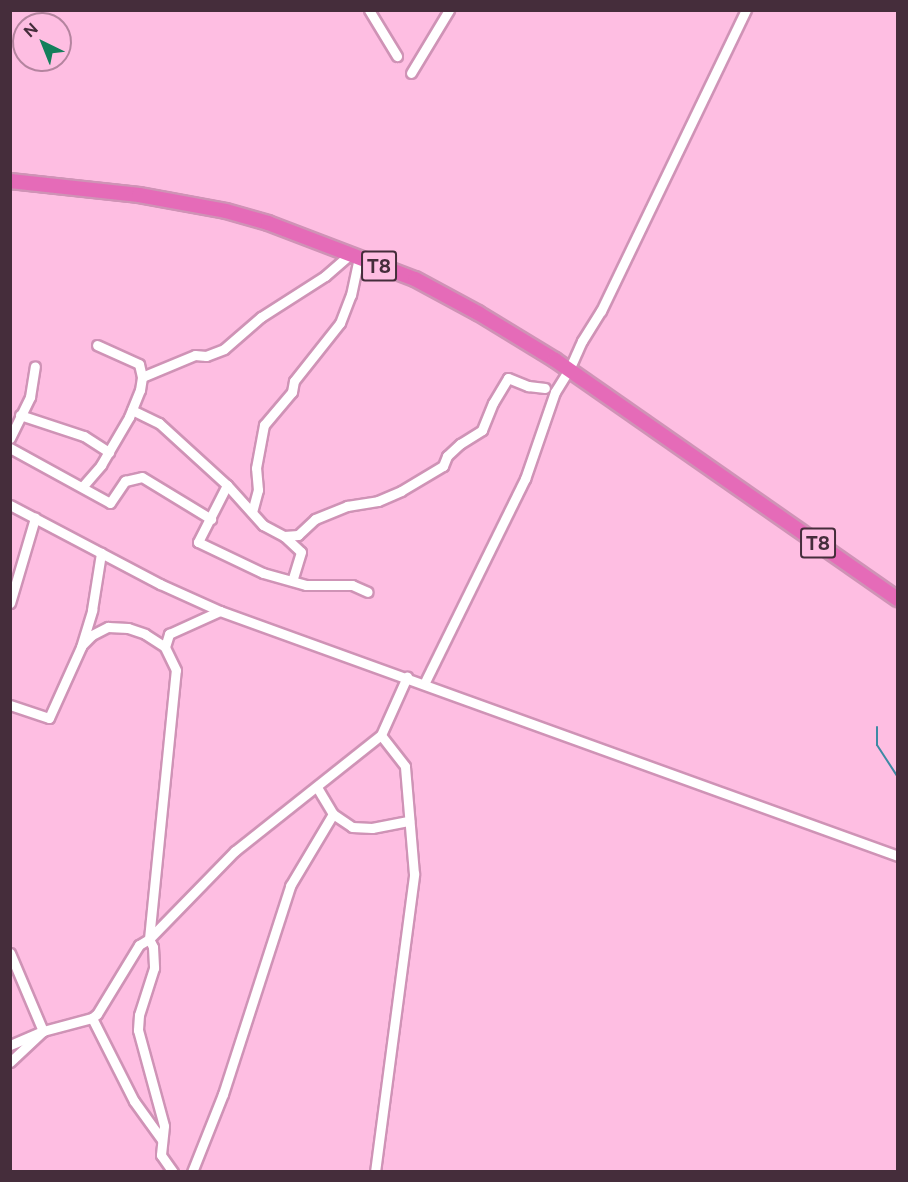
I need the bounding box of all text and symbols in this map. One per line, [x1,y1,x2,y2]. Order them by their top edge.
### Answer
north arrow [12,12,72,72]
text: N [20,19,42,41]
road number: T8 [361,249,397,283]
road number: T8 [800,526,836,560]

